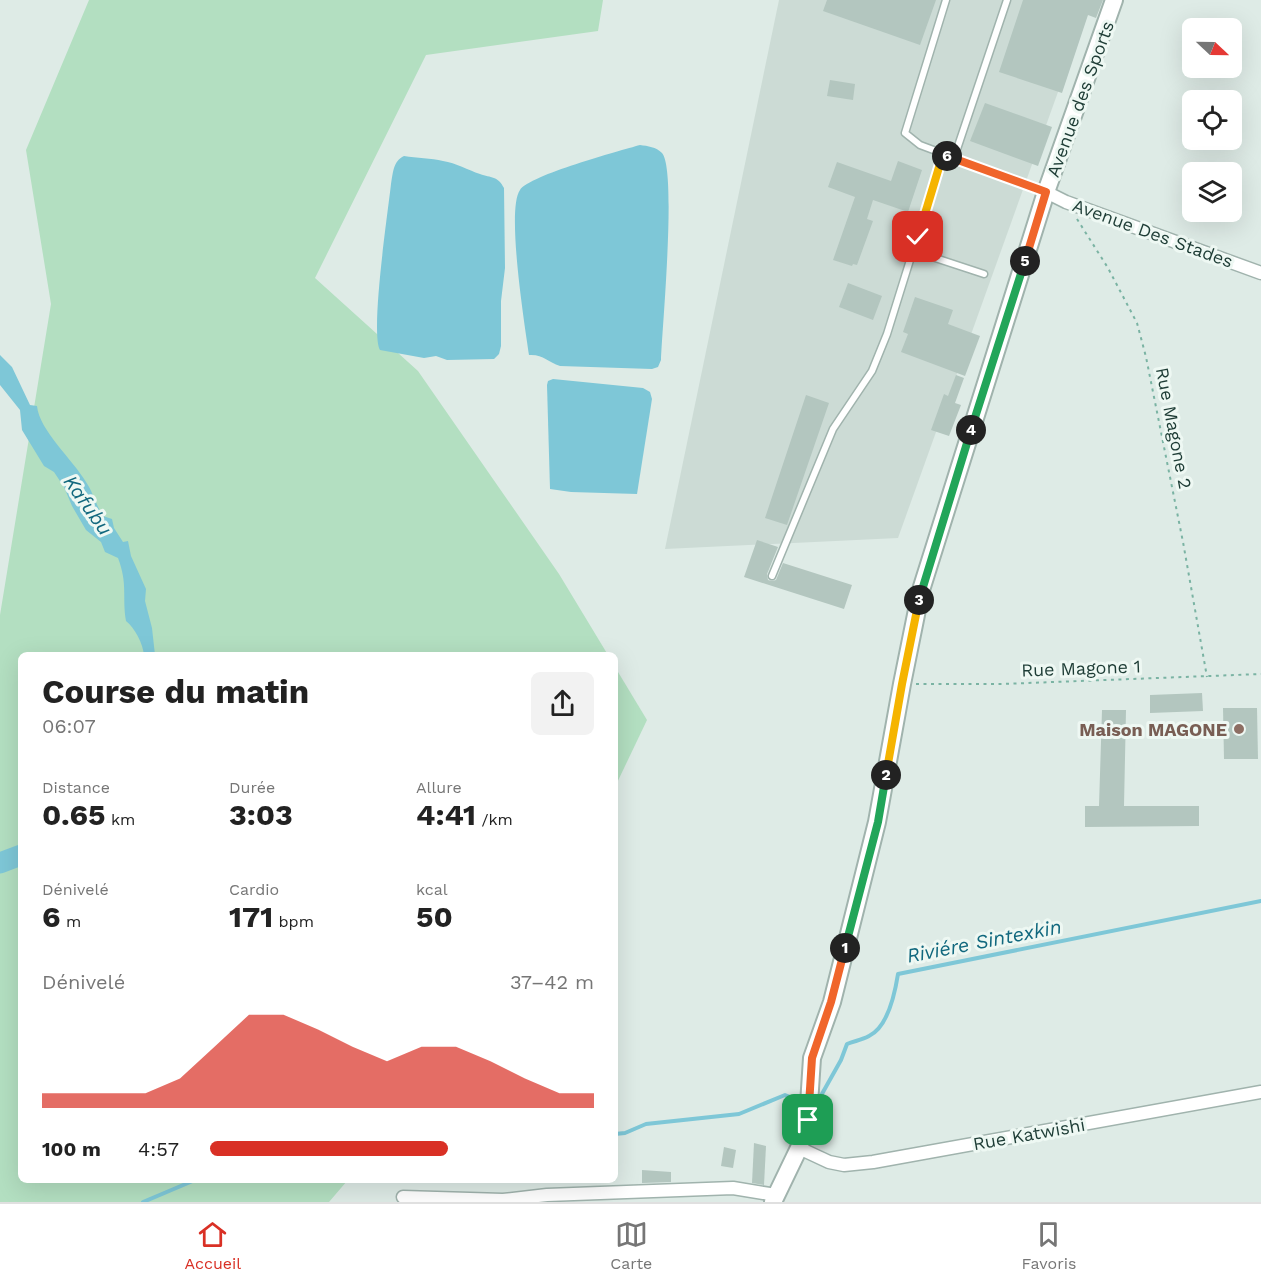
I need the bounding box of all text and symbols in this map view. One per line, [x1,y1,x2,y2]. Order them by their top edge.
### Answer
street label: Avenue des Sports [1042,18,1118,180]
north arrow [1182,18,1242,78]
map controls [1182,18,1242,222]
button: locate [1182,90,1242,150]
pin: 6 [932,141,962,171]
text: 6 [942,146,952,165]
button: layers [1182,162,1242,222]
street label: Avenue Des Stades [1070,194,1236,272]
pin [892,211,943,262]
icon: check [901,220,934,253]
pin: 5 [1010,246,1040,276]
text: 5 [1020,251,1030,270]
street label: Rue Magone 2 [1152,365,1196,491]
pin: 4 [956,415,986,445]
text: 4 [966,420,976,439]
water label: Kafubu [59,470,117,540]
pin: 3 [904,585,934,615]
text: 3 [914,590,924,609]
street label: Rue Magone 1 [1021,655,1141,681]
text: Course du matin [42,672,309,711]
button: share [531,672,594,735]
text: 06:07 [42,714,96,738]
place label: Maison MAGONE [1079,719,1227,740]
marker: Maison MAGONE [1232,722,1246,736]
pin: 2 [871,760,901,790]
text: 2 [881,765,891,784]
text: Distance [42,778,110,797]
text: Durée [229,778,275,797]
text: Allure [416,778,462,797]
text: 0.65 [42,797,106,832]
text: 3:03 [229,797,293,832]
text: 4:41 [416,797,476,832]
text: km [106,810,135,829]
text: /km [476,810,513,829]
text: Dénivelé [42,880,109,899]
text: Cardio [229,880,279,899]
text: kcal [416,880,448,899]
text: 6 [42,899,60,934]
text: 171 [229,899,273,934]
text: 50 [416,899,453,934]
text: m [60,912,81,931]
text: bpm [273,912,314,931]
water label: Riviére Sintexkin [905,914,1063,968]
pin: 1 [830,933,860,963]
text: 1 [842,938,848,957]
text: Dénivelé [42,970,125,994]
text: 37–42 m [510,970,594,994]
pin [782,1094,833,1145]
icon: arrive [791,1103,824,1136]
street label: Rue Katwishi [971,1114,1087,1154]
text: 100 m [42,1137,101,1161]
text: 4:57 [138,1137,179,1161]
tab: Accueil [185,1218,241,1273]
tab: Carte [610,1218,652,1273]
tab: Favoris [1022,1218,1076,1273]

